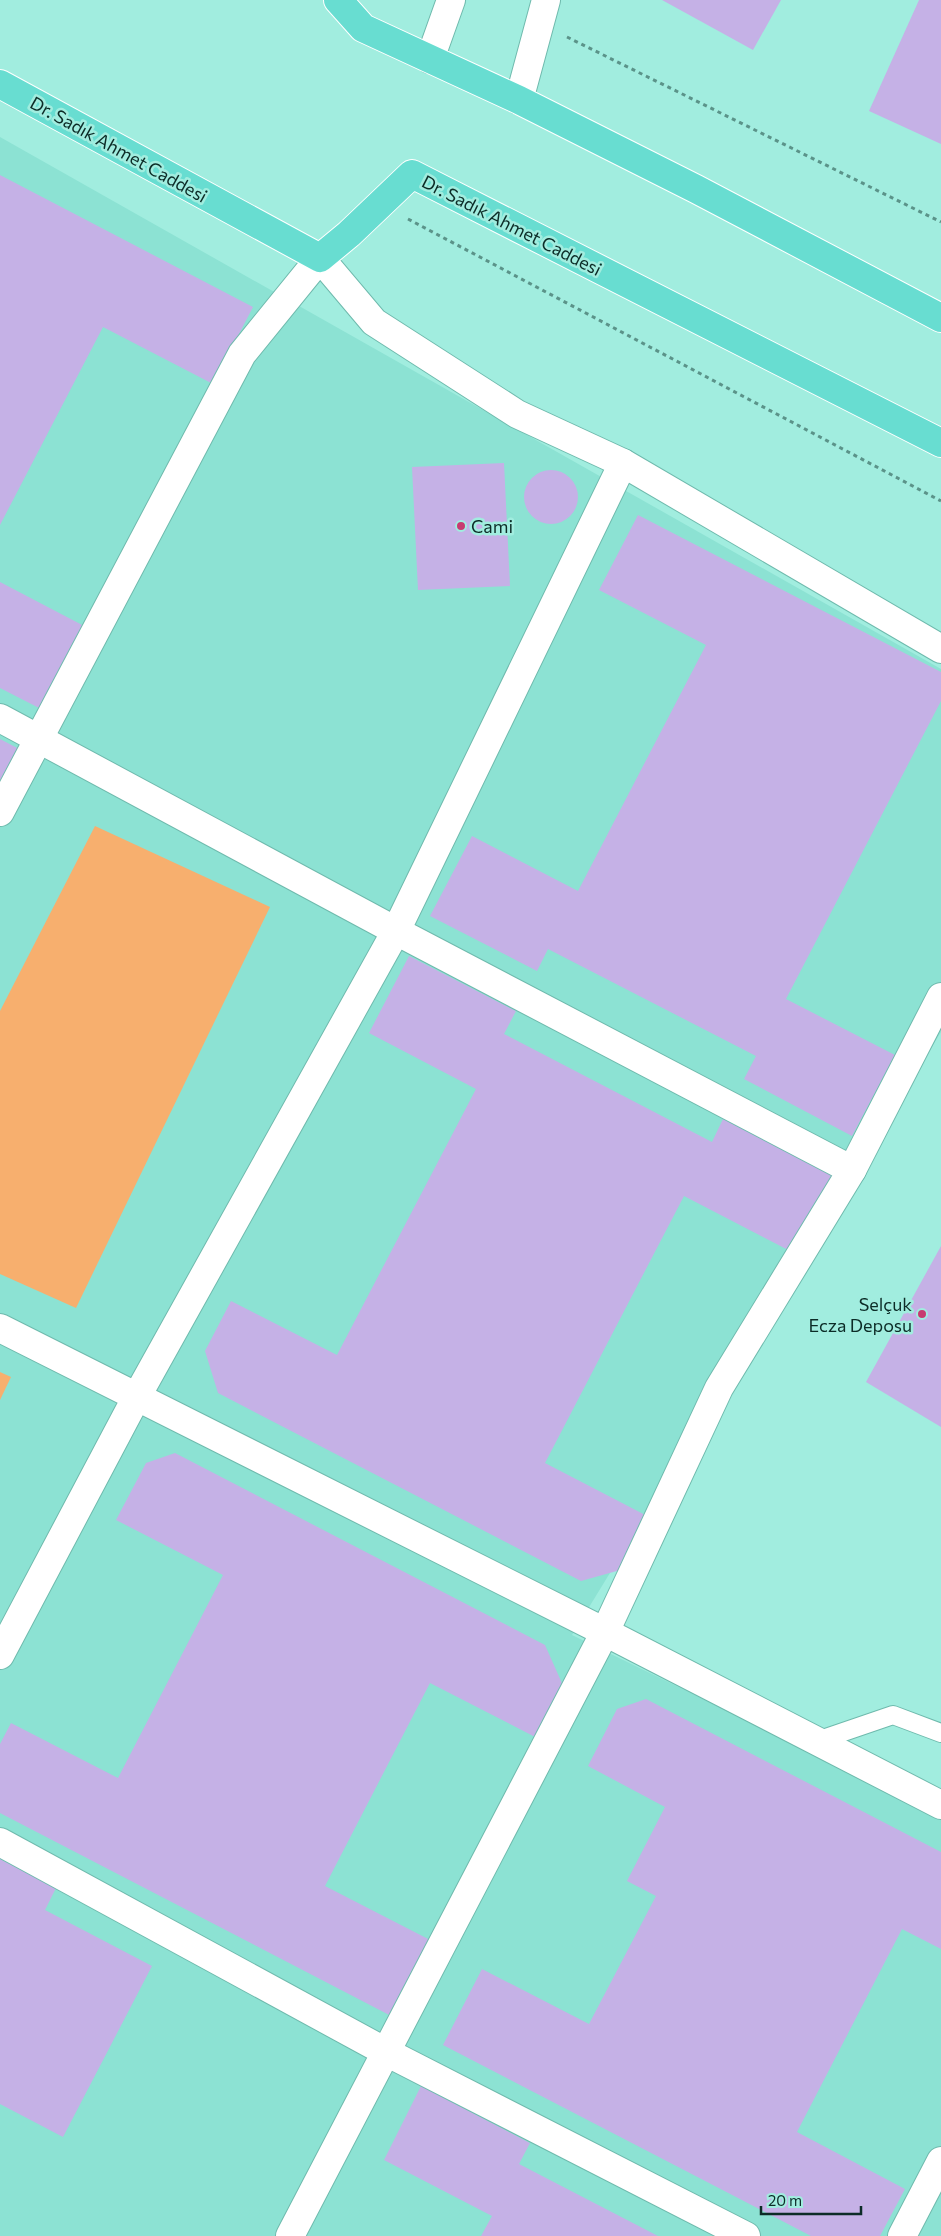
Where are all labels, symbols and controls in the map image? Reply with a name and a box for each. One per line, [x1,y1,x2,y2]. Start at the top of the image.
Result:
street label: Dr. Sadık Ahmet Caddesi [27,91,211,207]
street label: Dr. Sadık Ahmet Caddesi [418,170,606,280]
place label: Cami [471,515,513,537]
marker: Cami [455,520,467,532]
place label: Selçuk Ecza Deposu [808,1293,912,1336]
marker: Selçuk Ecza Deposu [916,1308,928,1320]
scale bar [761,2184,861,2216]
text: 20 m [768,2191,802,2209]

